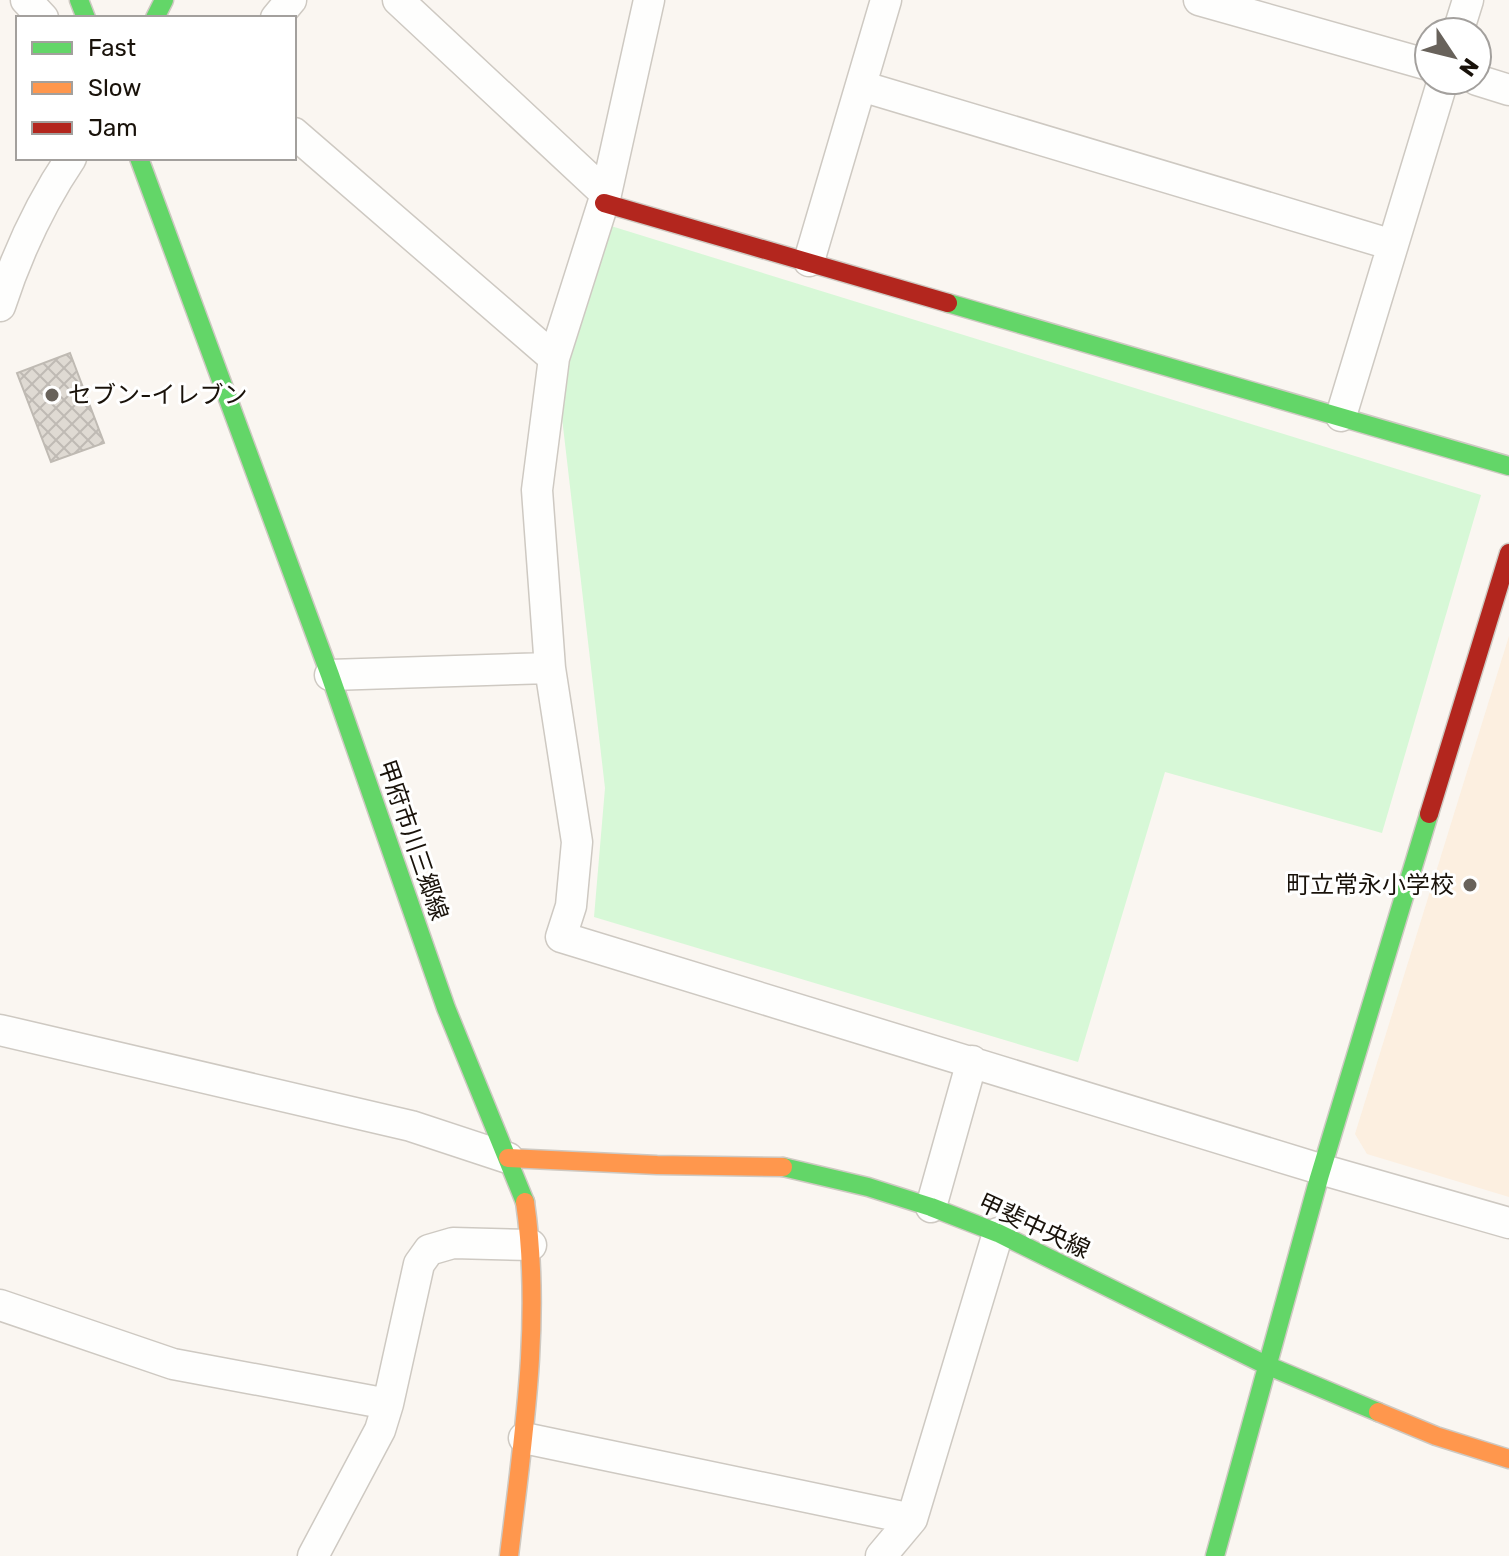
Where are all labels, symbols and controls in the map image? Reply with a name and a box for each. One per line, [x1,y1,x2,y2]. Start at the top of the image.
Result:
legend [16,16,296,160]
north arrow [1413,16,1493,96]
text: Fast [88,34,136,62]
text: N [1453,53,1485,81]
text: Slow [88,74,141,102]
text: Jam [88,114,138,142]
place label: セブン-イレブン [68,381,248,409]
marker: セブン-イレブン [43,386,61,404]
street label: 甲府市川三郷線 [372,756,454,924]
place label: 町立常永小学校 [1286,871,1454,899]
marker: 町立常永小学校 [1461,876,1479,894]
street label: 甲斐中央線 [974,1188,1094,1264]

